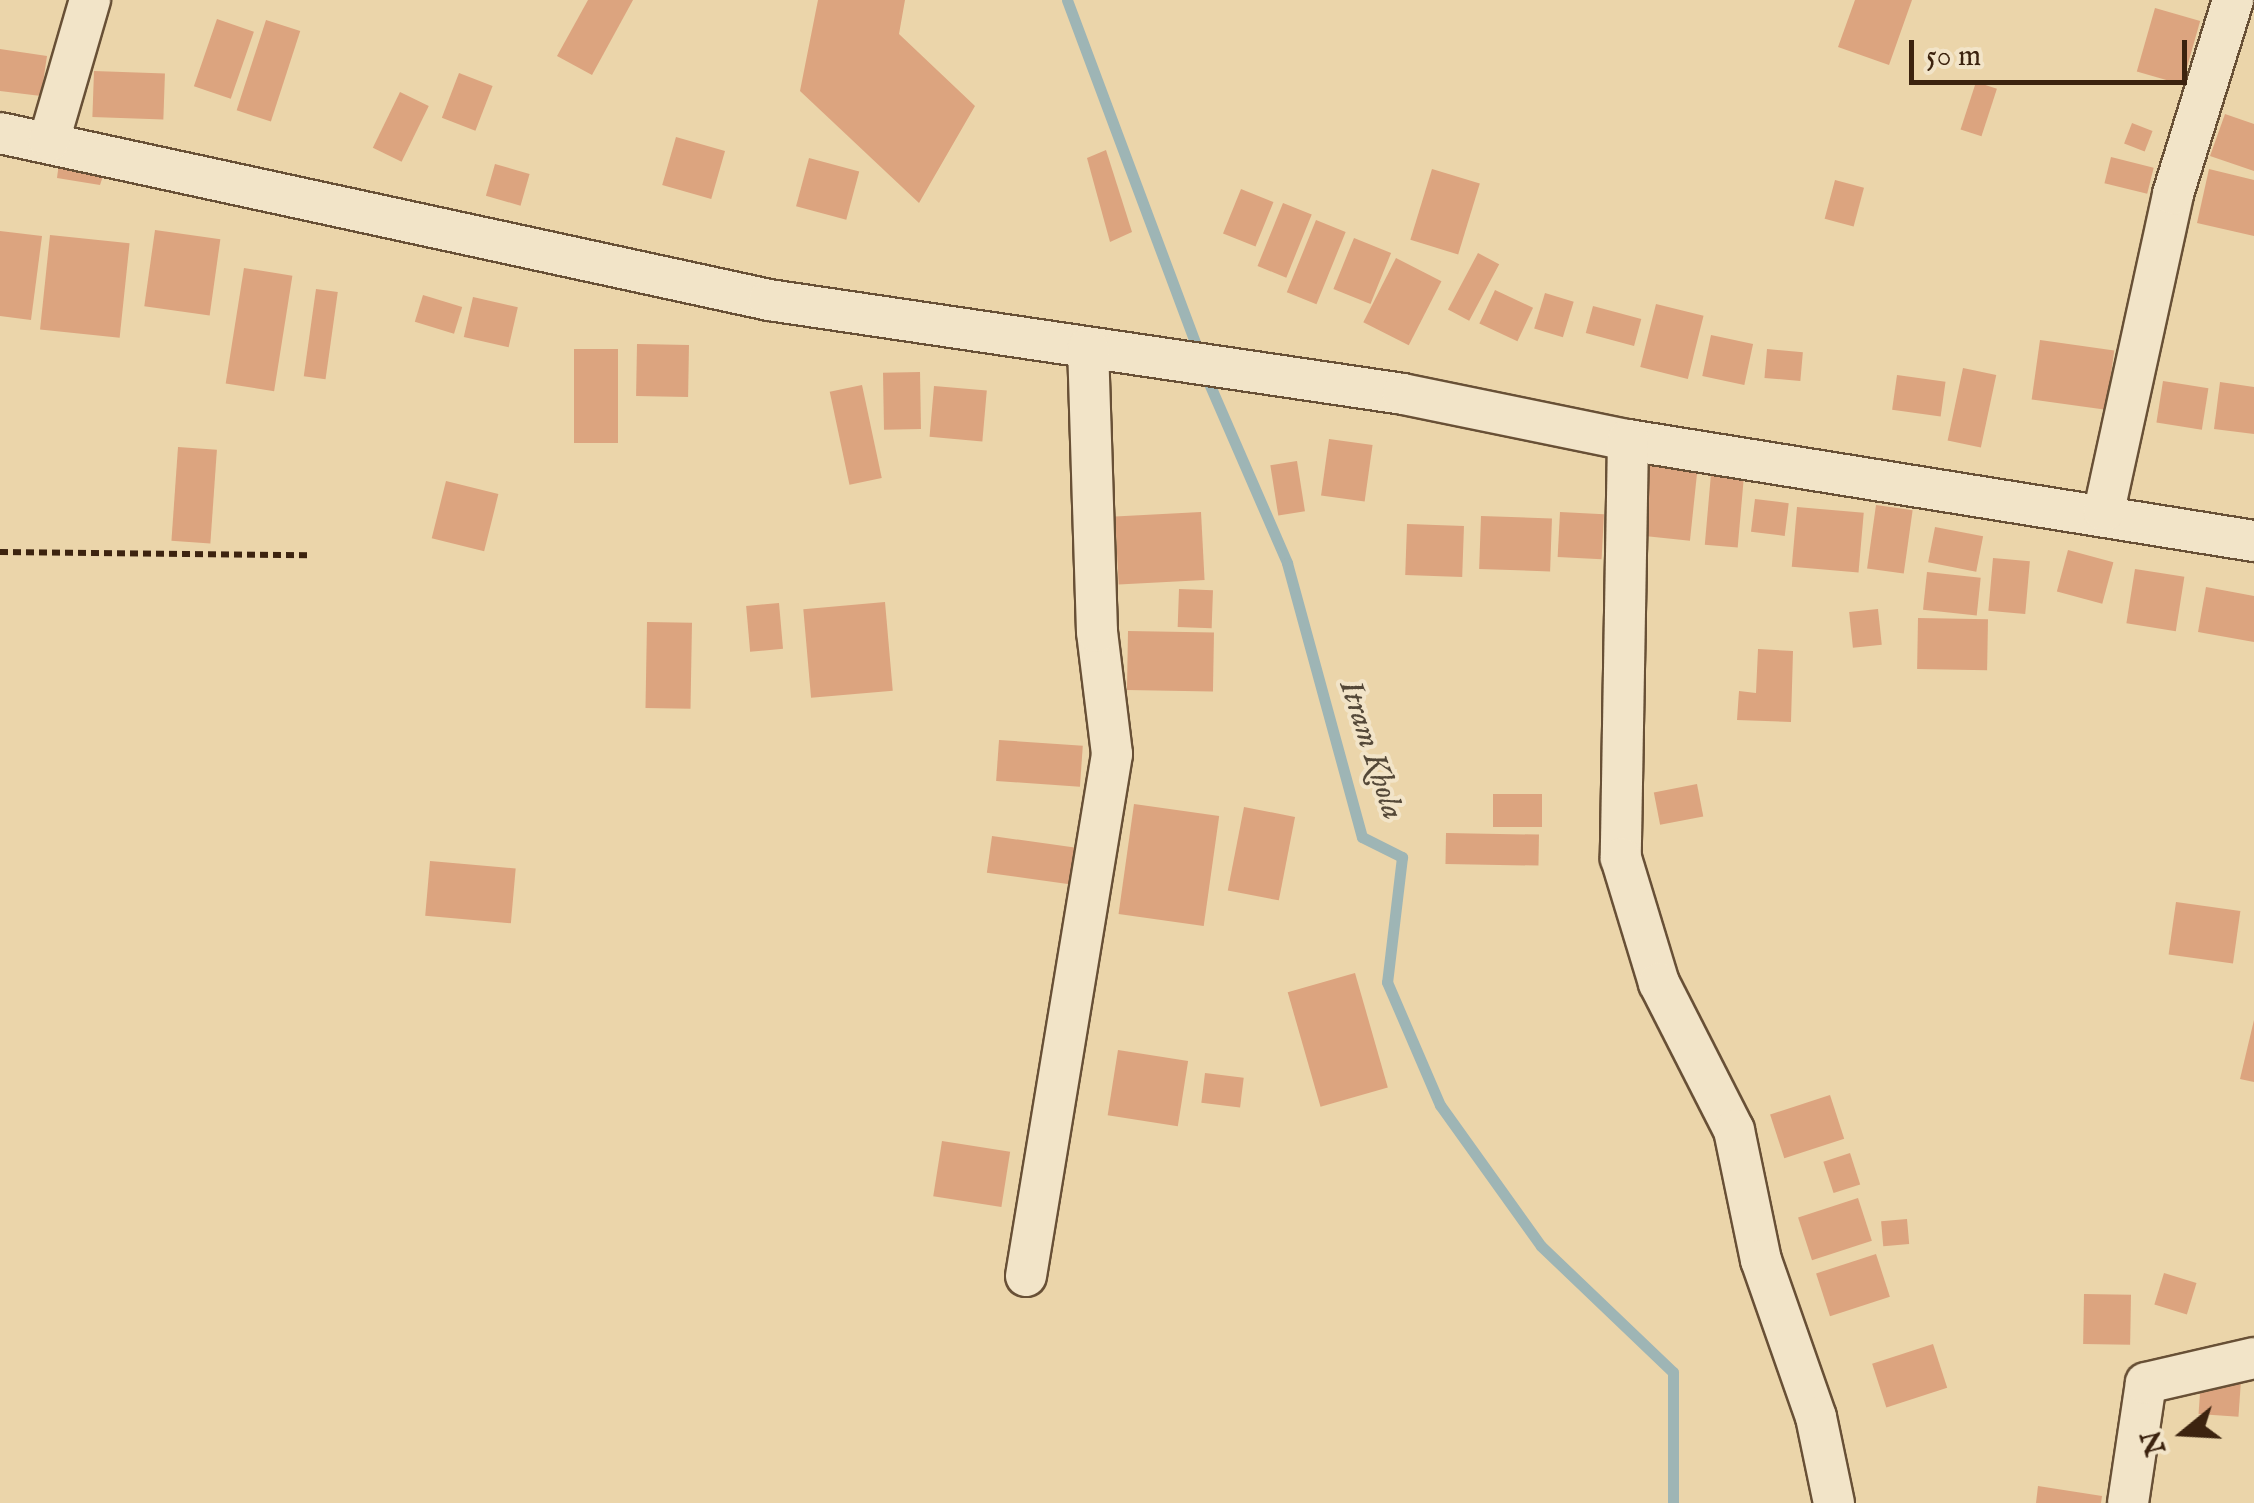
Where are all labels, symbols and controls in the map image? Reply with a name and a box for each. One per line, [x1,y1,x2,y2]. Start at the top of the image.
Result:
scale bar [1914,20,2192,82]
text: 50 m [1926,38,1981,76]
water label: Itram Khola [1329,675,1411,825]
north arrow [2134,1383,2234,1483]
text: N [2135,1426,2175,1459]

